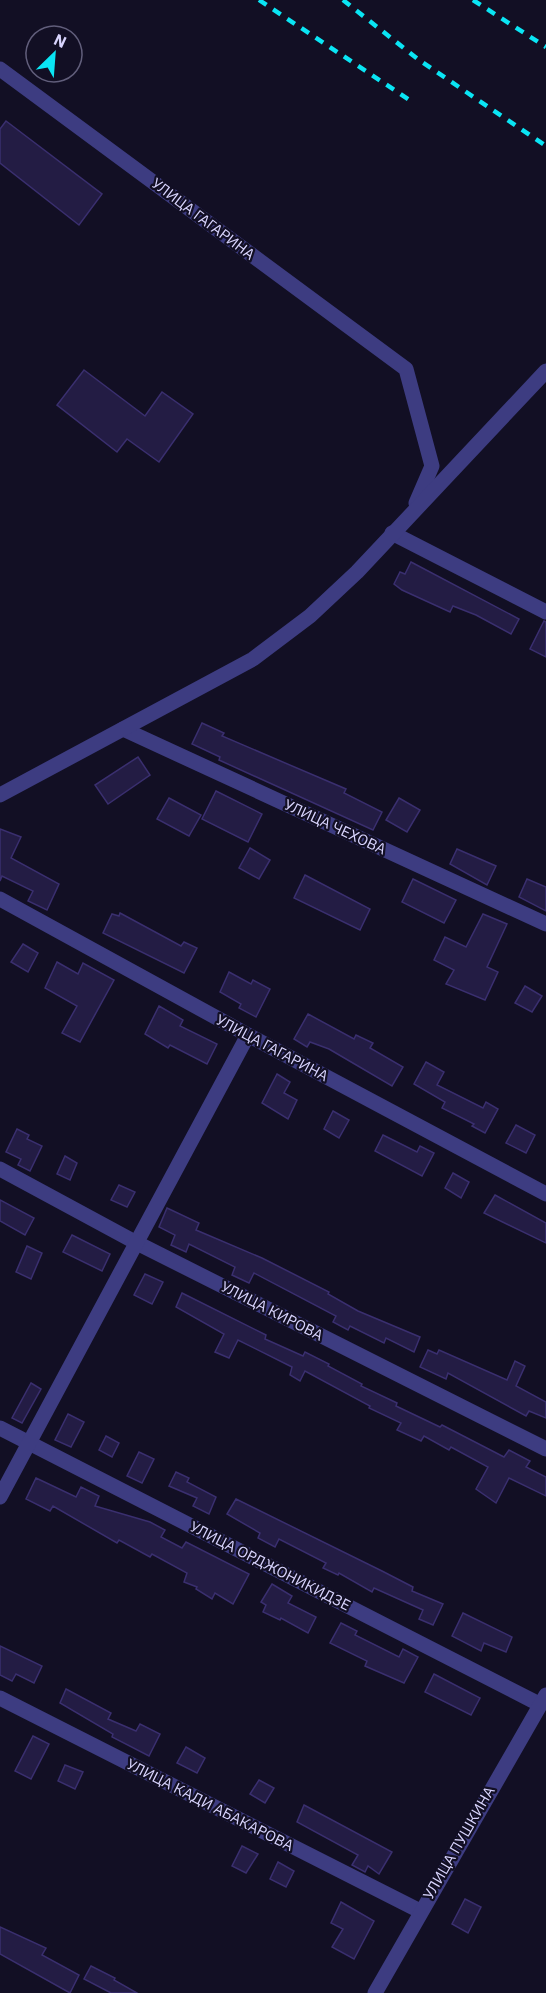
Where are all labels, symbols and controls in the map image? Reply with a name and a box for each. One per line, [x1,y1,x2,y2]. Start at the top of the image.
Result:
north arrow [24,24,84,84]
text: N [51,29,70,52]
street label: УЛИЦА ГАГАРИНА [148,173,259,264]
street label: УЛИЦА ЧЕХОВА [281,795,390,859]
street label: УЛИЦА ГАГАРИНА [213,1010,332,1085]
street label: УЛИЦА КИРОВА [218,1277,327,1345]
street label: УЛИЦА ОРДЖОНИКИДЗЕ [187,1517,354,1614]
street label: УЛИЦА КАДИ АБАКАРОВА [123,1754,297,1855]
street label: УЛИЦА ПУШКИНА [418,1782,499,1903]

